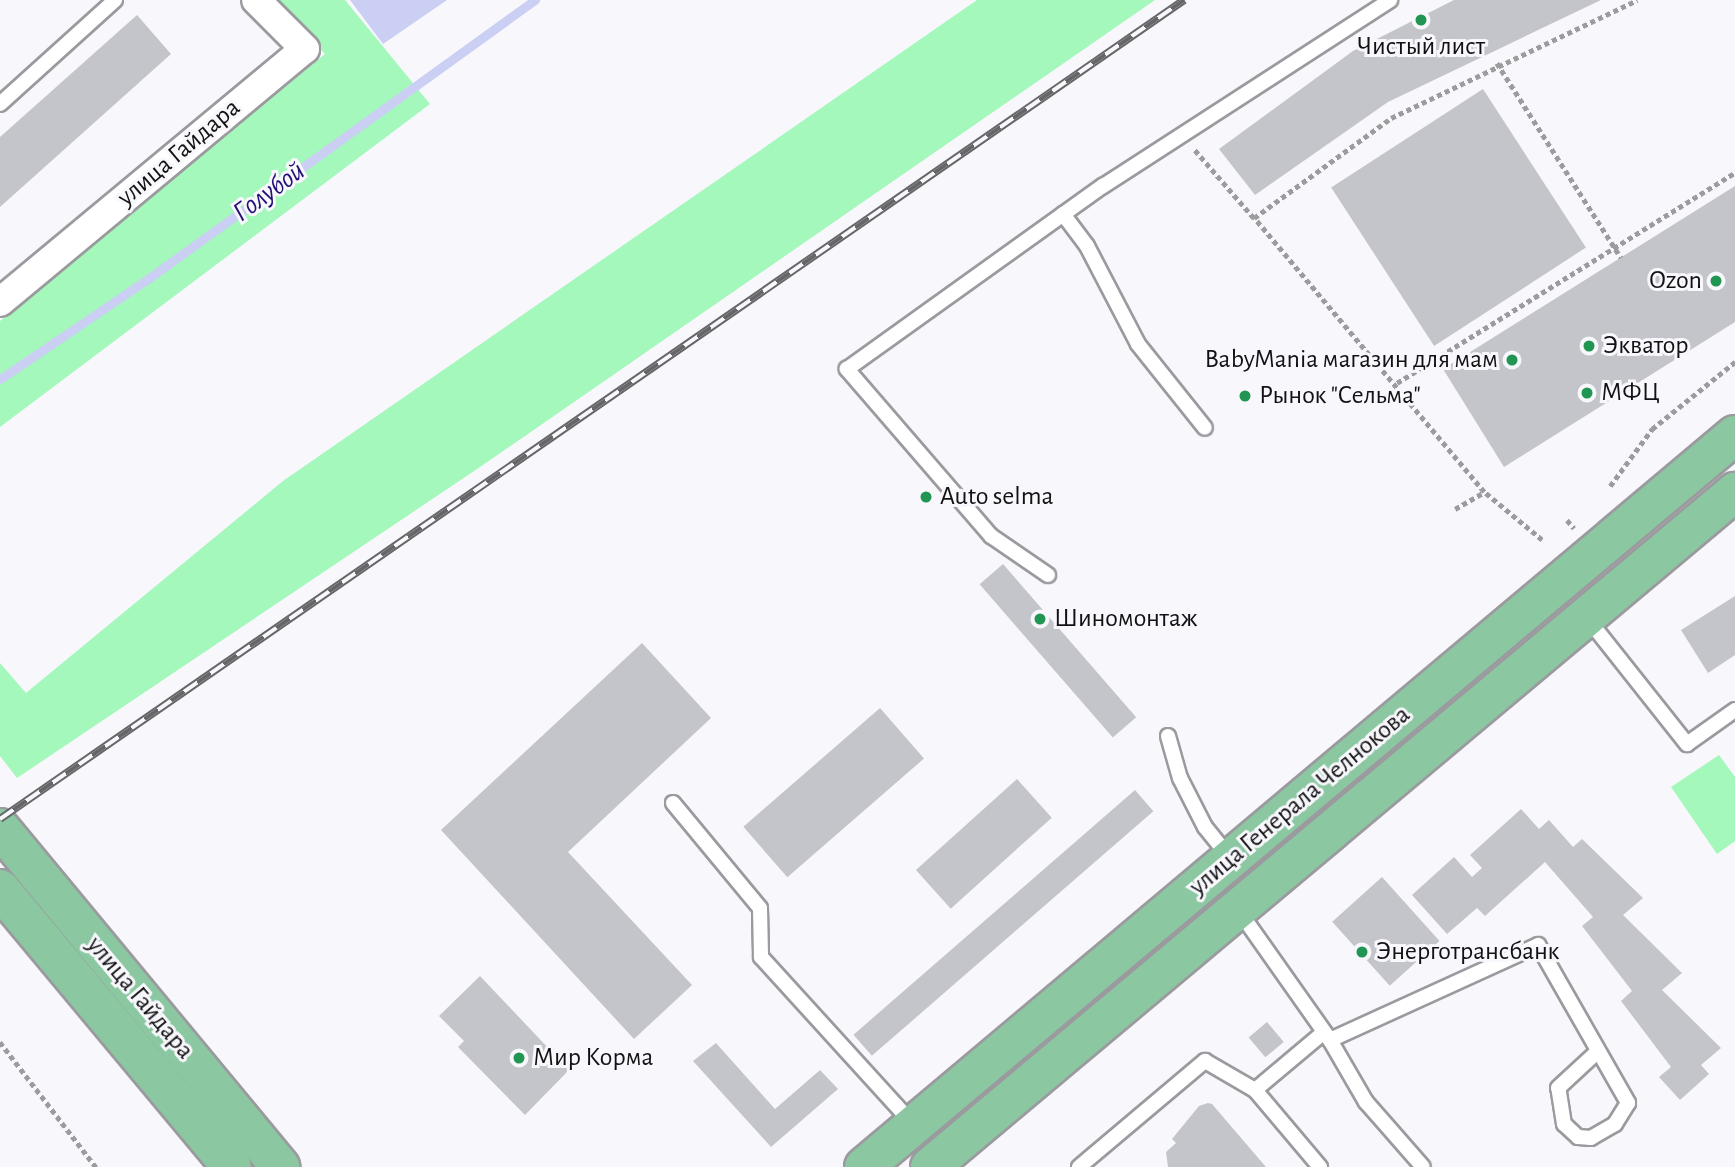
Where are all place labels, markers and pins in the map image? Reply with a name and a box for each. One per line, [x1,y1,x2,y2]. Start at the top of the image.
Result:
marker: Чистый лист [1413,12,1429,28]
place label: Чистый лист [1357,31,1485,63]
place label: Ozon [1649,265,1702,297]
marker: Ozon [1708,273,1724,289]
place label: Экватор [1603,330,1689,362]
marker: Экватор [1581,338,1597,354]
place label: BabyMаnia магазин для мам [1205,344,1498,376]
marker: BabyMаnia магазин для мам [1504,352,1520,368]
place label: МФЦ [1601,377,1660,409]
place label: Рынок "Сельма" [1259,380,1421,412]
marker: МФЦ [1579,385,1595,401]
marker: Рынок "Сельма" [1237,388,1253,404]
place label: Auto selma [940,481,1054,513]
marker: Auto selma [918,489,934,505]
place label: Шиномонтаж [1054,603,1198,635]
marker: Шиномонтаж [1032,611,1048,627]
place label: Энерготрансбанк [1376,936,1559,968]
marker: Энерготрансбанк [1354,944,1370,960]
place label: Мир Корма [533,1042,653,1074]
marker: Мир Корма [511,1050,527,1066]

